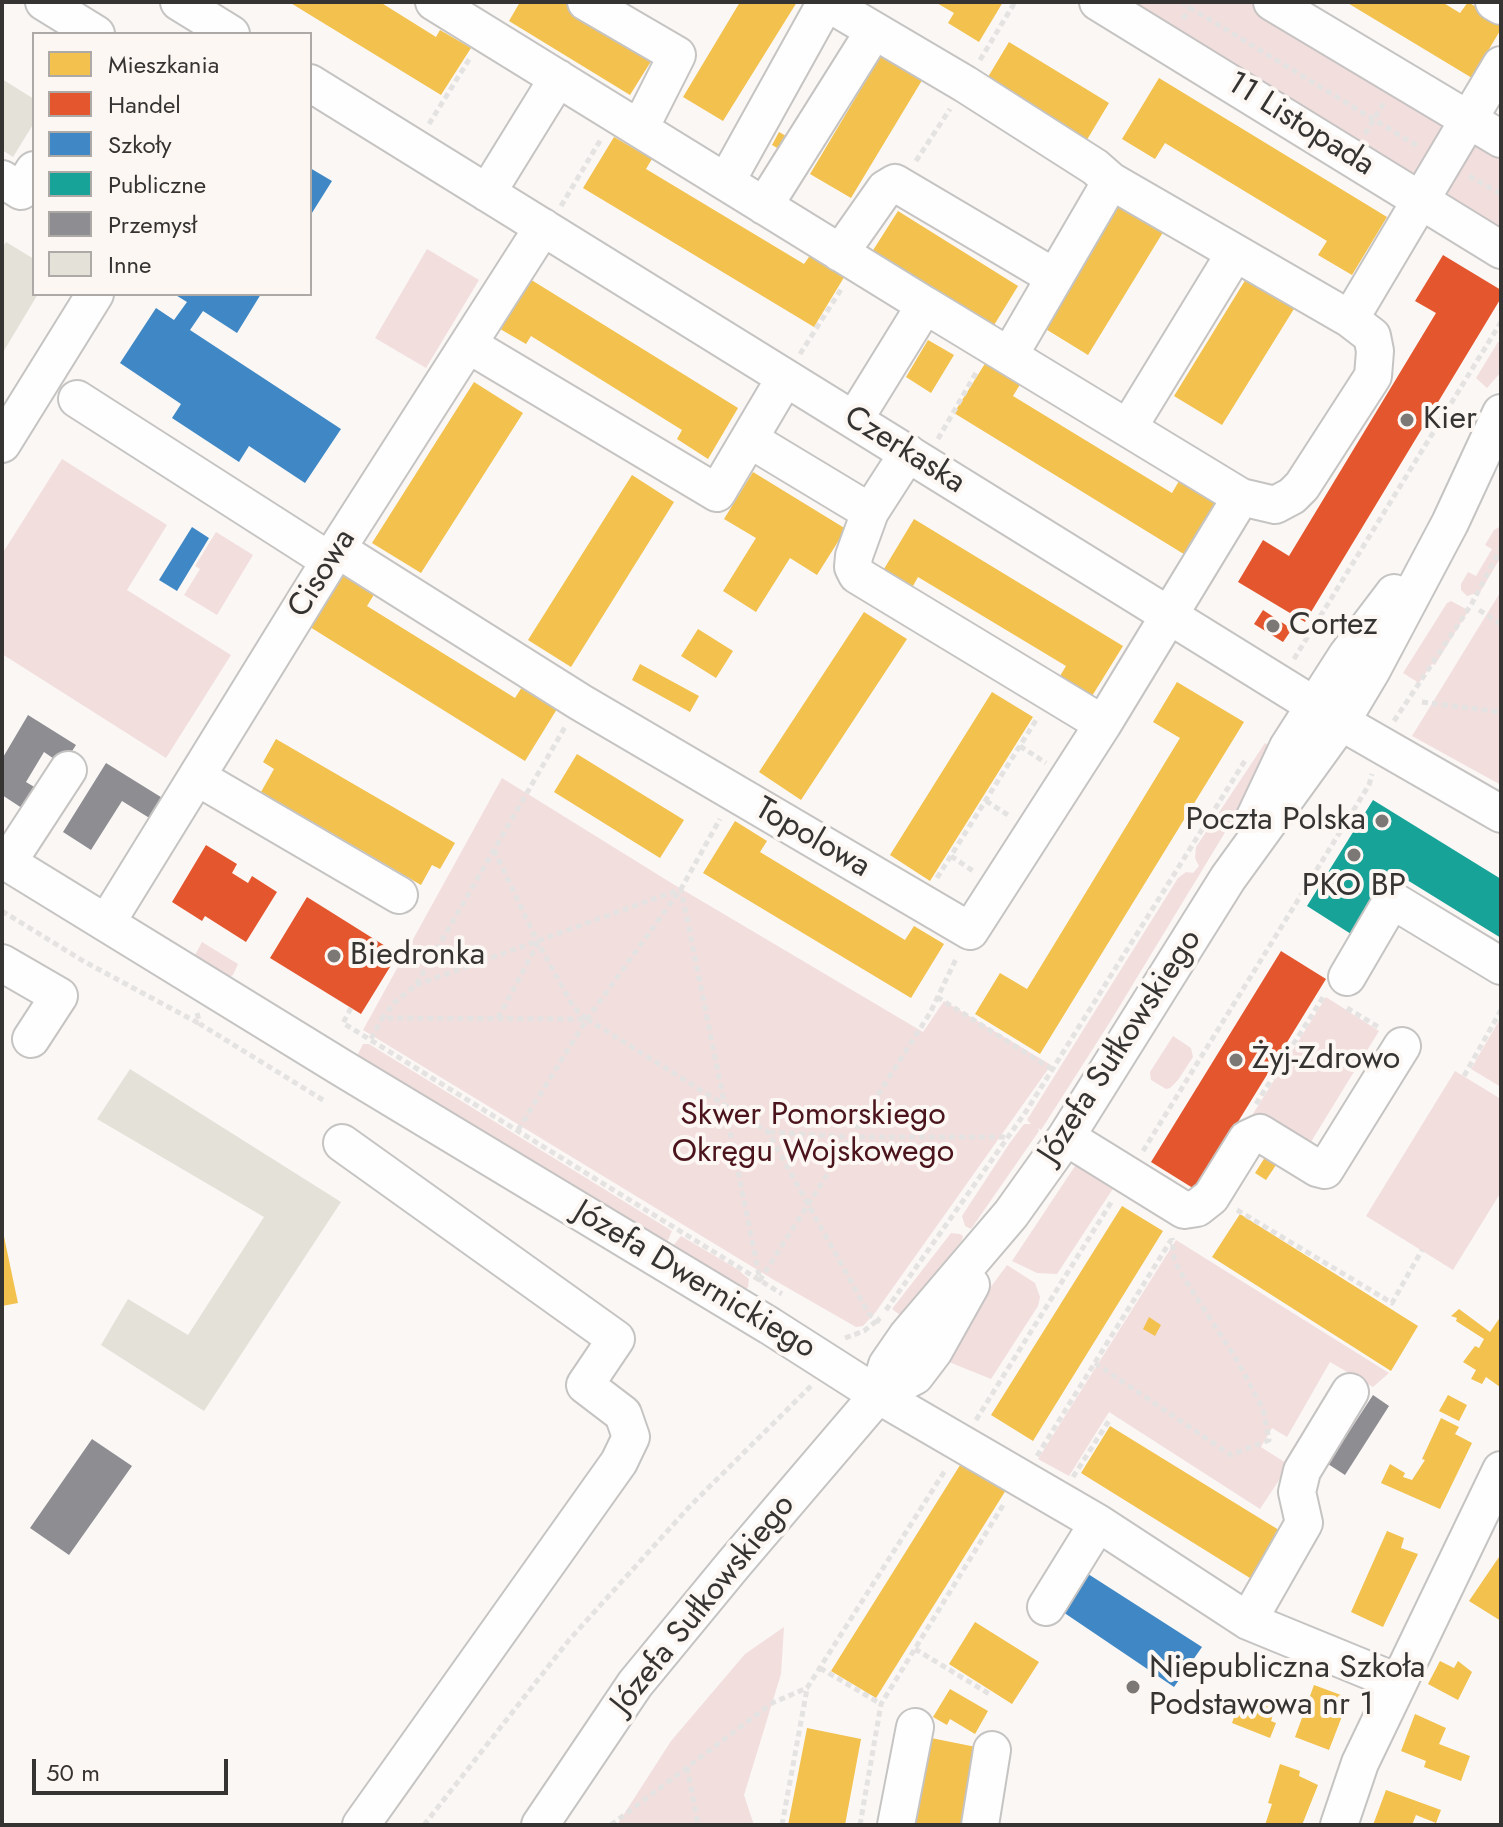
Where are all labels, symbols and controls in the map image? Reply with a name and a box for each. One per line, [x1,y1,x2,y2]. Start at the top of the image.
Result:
legend [32,32,312,296]
text: Mieszkania [108,47,219,82]
street label: 11 Listopada [1219,65,1381,185]
text: Handel [108,87,181,122]
text: Szkoły [108,127,172,162]
text: Publiczne [108,167,206,202]
text: Przemysł [108,207,197,242]
text: Inne [108,247,151,282]
street label: Czerkaska [836,399,972,503]
place label: Kier [1423,401,1477,439]
marker: Kier [1398,411,1416,429]
street label: Cisowa [281,523,365,625]
place label: Cortez [1289,607,1378,645]
marker: Cortez [1264,617,1282,635]
street label: Topolowa [748,791,876,887]
place label: Poczta Polska [1185,802,1366,840]
marker: Poczta Polska [1373,812,1391,830]
marker: PKO BP [1345,846,1363,864]
place label: PKO BP [1302,868,1406,906]
street label: Józefa Sułkowskiego [1031,923,1211,1171]
place label: Biedronka [350,937,485,975]
marker: Biedronka [325,947,343,965]
place label: Żyj-Zdrowo [1252,1041,1400,1079]
marker: Żyj-Zdrowo [1227,1051,1245,1069]
park label: Skwer Pomorskiego Okręgu Wojskowego [672,1097,954,1172]
street label: Józefa Dwernickiego [566,1194,822,1368]
street label: Józefa Sułkowskiego [604,1488,804,1722]
place label: Niepubliczna Szkoła Podstawowa nr 1 [1149,1650,1425,1725]
marker: Niepubliczna Szkoła Podstawowa nr 1 [1124,1678,1142,1696]
scale bar [36,1743,232,1793]
text: 50 m [46,1755,100,1790]

